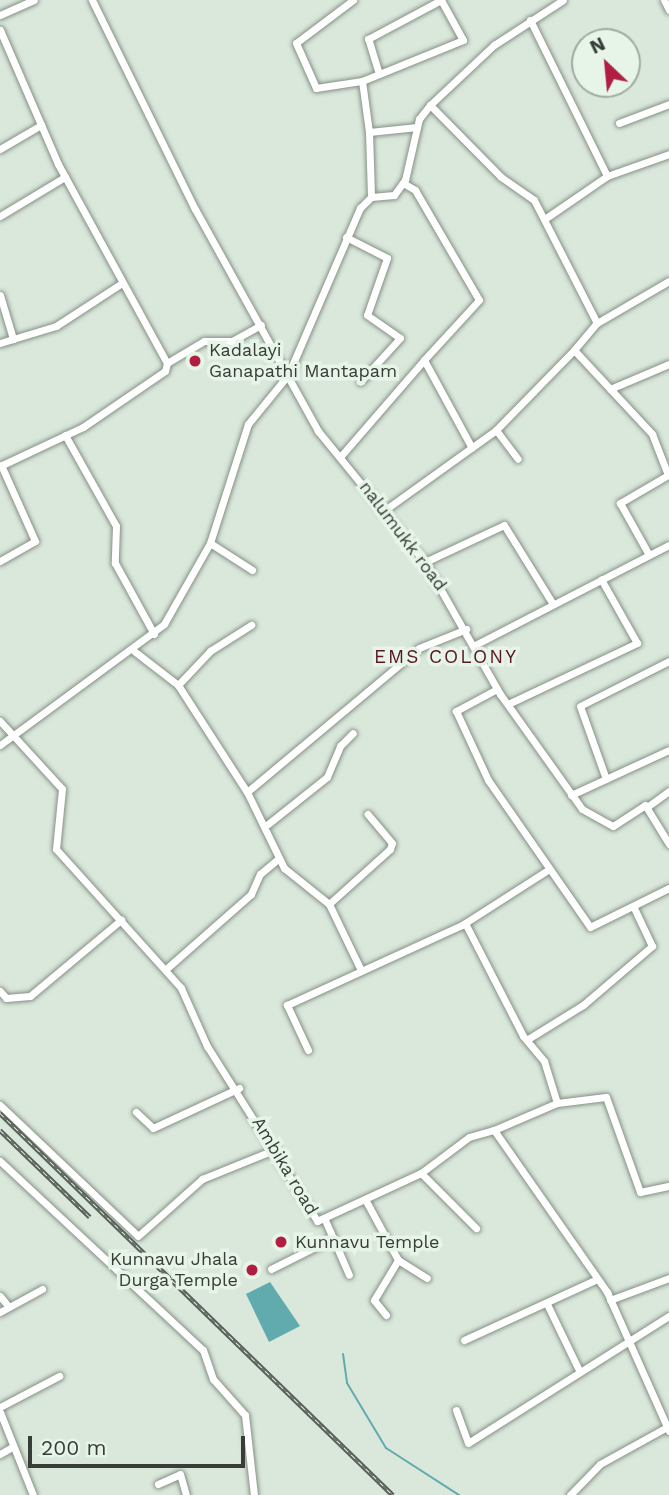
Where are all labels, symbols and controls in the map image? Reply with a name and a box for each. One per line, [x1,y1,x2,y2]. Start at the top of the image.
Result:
north arrow [571,28,641,98]
text: N [586,32,609,59]
place label: Kadalayi Ganapathi Mantapam [209,340,397,382]
marker: Kadalayi Ganapathi Mantapam [187,353,203,369]
street label: nalumukk road [355,477,451,595]
district label: EMS COLONY [375,646,517,668]
street label: Ambika road [247,1113,323,1219]
place label: Kunnavu Temple [295,1231,440,1253]
marker: Kunnavu Temple [273,1234,289,1250]
place label: Kunnavu Jhala Durga Temple [110,1249,238,1292]
marker: Kunnavu Jhala Durga Temple [244,1262,260,1278]
scale bar [32,1422,248,1466]
text: 200 m [41,1435,107,1460]

